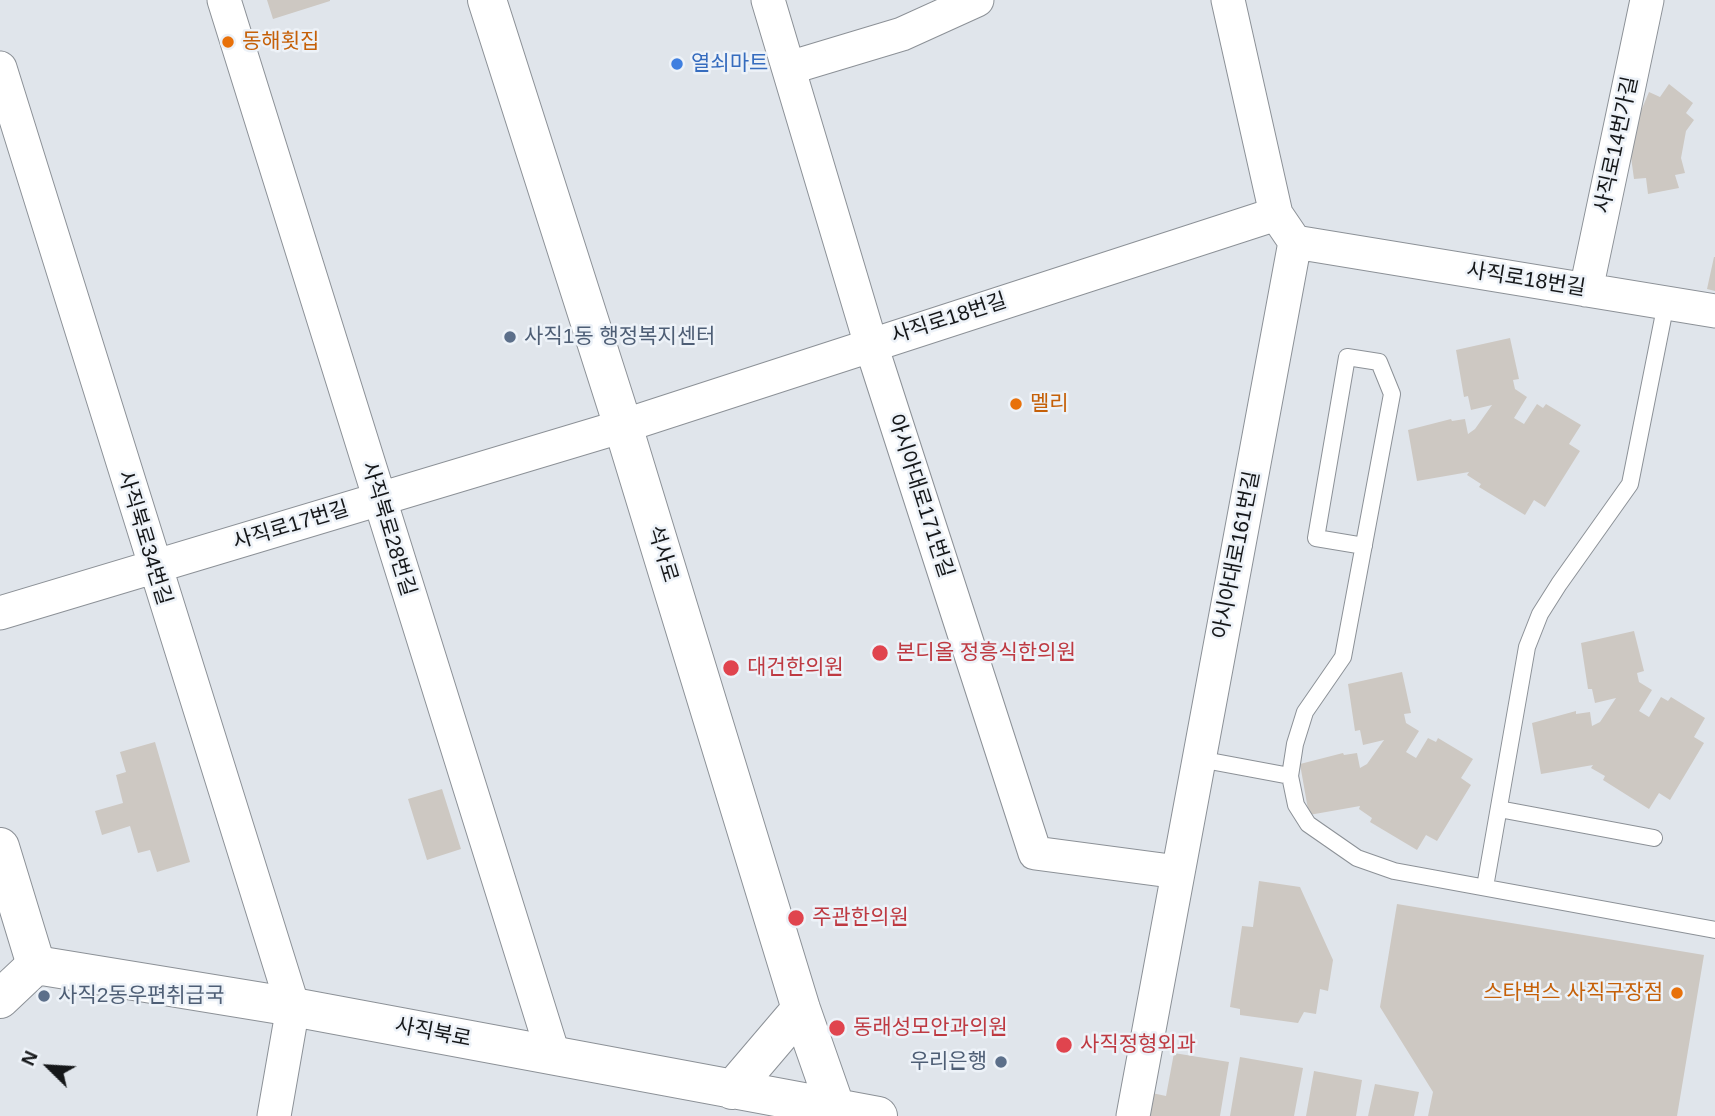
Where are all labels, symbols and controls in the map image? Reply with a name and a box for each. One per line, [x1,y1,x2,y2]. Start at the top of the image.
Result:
place label: 동해횟집 [242,29,319,55]
marker: 동해횟집 [220,34,236,50]
place label: 열쇠마트 [691,51,768,77]
marker: 열쇠마트 [669,56,685,72]
street label: 사직로14번가길 [1590,74,1644,216]
street label: 사직로18번길 [1465,258,1587,302]
street label: 사직로18번길 [888,288,1010,350]
place label: 사직1동 행정복지센터 [524,324,715,350]
marker: 사직1동 행정복지센터 [502,329,518,345]
place label: 멜리 [1030,391,1069,417]
marker: 멜리 [1008,396,1024,412]
street label: 아시아대로171번길 [882,411,958,581]
street label: 사직북로28번길 [356,459,420,599]
street label: 사직북로34번길 [112,468,176,608]
street label: 아시아대로161번길 [1208,469,1266,641]
street label: 사직로17번길 [230,496,352,556]
street label: 석사로 [641,523,683,585]
place label: 본디올 정흥식한의원 [896,640,1076,666]
marker: 본디올 정흥식한의원 [870,643,890,663]
place label: 대건한의원 [747,655,844,681]
marker: 대건한의원 [721,658,741,678]
place label: 주관한의원 [812,905,909,931]
marker: 주관한의원 [786,908,806,928]
place label: 스타벅스 사직구장점 [1483,980,1663,1006]
place label: 사직2동우편취급국 [58,983,224,1009]
marker: 스타벅스 사직구장점 [1669,985,1685,1001]
marker: 사직2동우편취급국 [36,988,52,1004]
street label: 사직북로 [393,1013,473,1053]
place label: 동래성모안과의원 [853,1015,1008,1041]
marker: 동래성모안과의원 [827,1018,847,1038]
north arrow [14,1032,84,1102]
place label: 사직정형외과 [1080,1032,1196,1058]
marker: 사직정형외과 [1054,1035,1074,1055]
text: N [17,1048,42,1069]
place label: 우리은행 [910,1049,987,1075]
marker: 우리은행 [993,1054,1009,1070]

